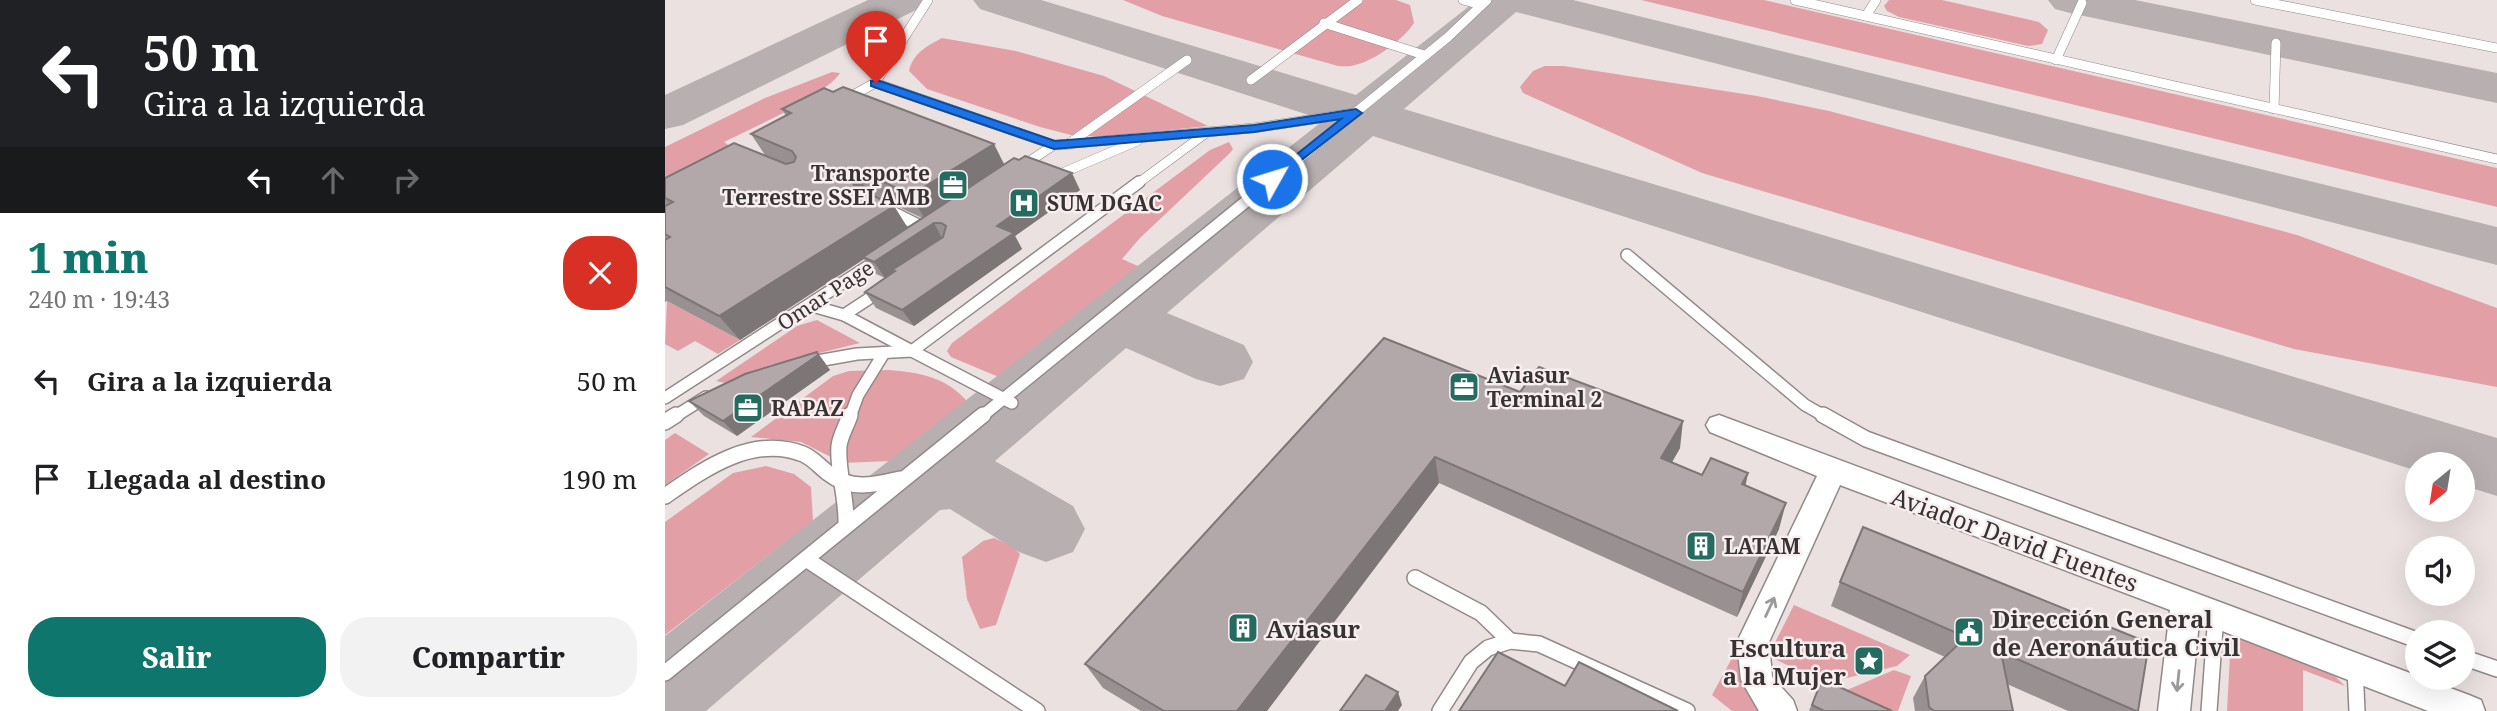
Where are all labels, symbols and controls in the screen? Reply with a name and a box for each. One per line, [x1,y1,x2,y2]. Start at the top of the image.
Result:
pin [846,11,906,83]
text: 50 m [143,19,259,85]
icon: arrive [857,22,895,60]
icon: left [28,28,119,119]
text: Gira a la izquierda [143,82,426,125]
position arrow [1235,142,1309,216]
place label: Transporte Terrestre SSEI AMB [722,159,930,211]
icon: left [241,161,279,199]
icon: ahead [314,161,352,199]
icon: right [387,161,425,199]
office icon: Transporte Terrestre SSEI AMB [936,168,970,202]
hospital icon: SUM DGAC [1007,186,1041,220]
place label: SUM DGAC [1047,189,1162,217]
text: 1 min [28,228,149,285]
button: close [563,236,637,310]
street label: Omar Page [771,253,879,337]
text: 240 m · 19:43 [28,283,170,315]
place label: Aviasur Terminal 2 [1487,361,1602,413]
icon: left [28,362,66,400]
text: Gira a la izquierda [87,363,333,399]
text: 50 m [577,363,637,399]
office icon: Aviasur Terminal 2 [1447,370,1481,404]
office icon: RAPAZ [731,391,765,425]
place label: RAPAZ [771,394,844,422]
north arrow [2405,452,2475,522]
map controls [2405,452,2475,690]
icon: arrive [28,460,66,498]
text: Llegada al destino [87,461,326,497]
text: 190 m [562,461,637,497]
street label: Aviador David Fuentes [1887,479,2143,599]
building icon: LATAM [1684,529,1718,563]
place label: LATAM [1724,532,1801,560]
button: sound [2405,536,2475,606]
one-way arrow [1763,597,1777,618]
place label: Dirección General de Aeronáutica Civil [1992,602,2241,663]
building icon: Aviasur [1226,611,1260,645]
place label: Aviasur [1266,612,1361,645]
public building icon: Dirección General de Aeronáutica Civil [1952,615,1986,649]
button: Salir [28,617,326,697]
button: Compartir [340,617,637,697]
button: layers [2405,620,2475,690]
place label: Escultura a la Mujer [1723,631,1846,692]
place icon: Escultura a la Mujer [1852,644,1886,678]
one-way arrow [2171,669,2184,692]

